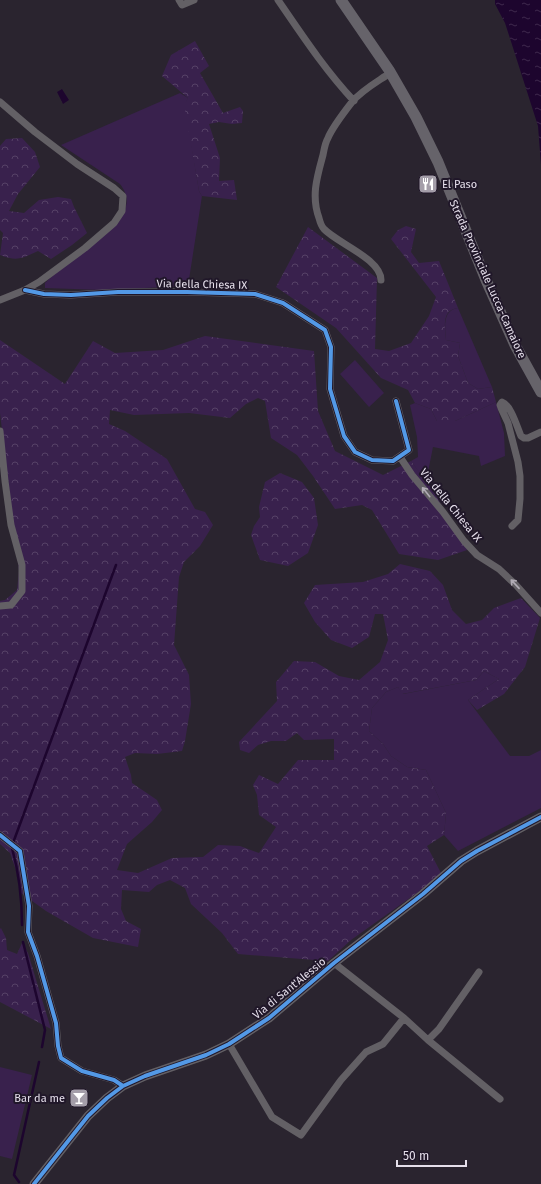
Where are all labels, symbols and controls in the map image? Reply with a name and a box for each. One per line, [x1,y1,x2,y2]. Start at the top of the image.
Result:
restaurant icon: El Paso [417,173,439,195]
place label: El Paso [442,178,477,191]
street label: Strada Provinciale Lucca-Camaiore [447,198,528,360]
street label: Via della Chiesa IX [157,277,247,292]
street label: Via della Chiesa IX [417,466,484,545]
one-way arrow [421,486,430,497]
one-way arrow [510,579,520,589]
street label: Via di Sant'Alessio [250,955,328,1022]
bar icon: Bar da me [68,1087,90,1109]
place label: Bar da me [14,1092,65,1105]
scale bar [397,1142,466,1168]
text: 50 m [403,1149,429,1163]

